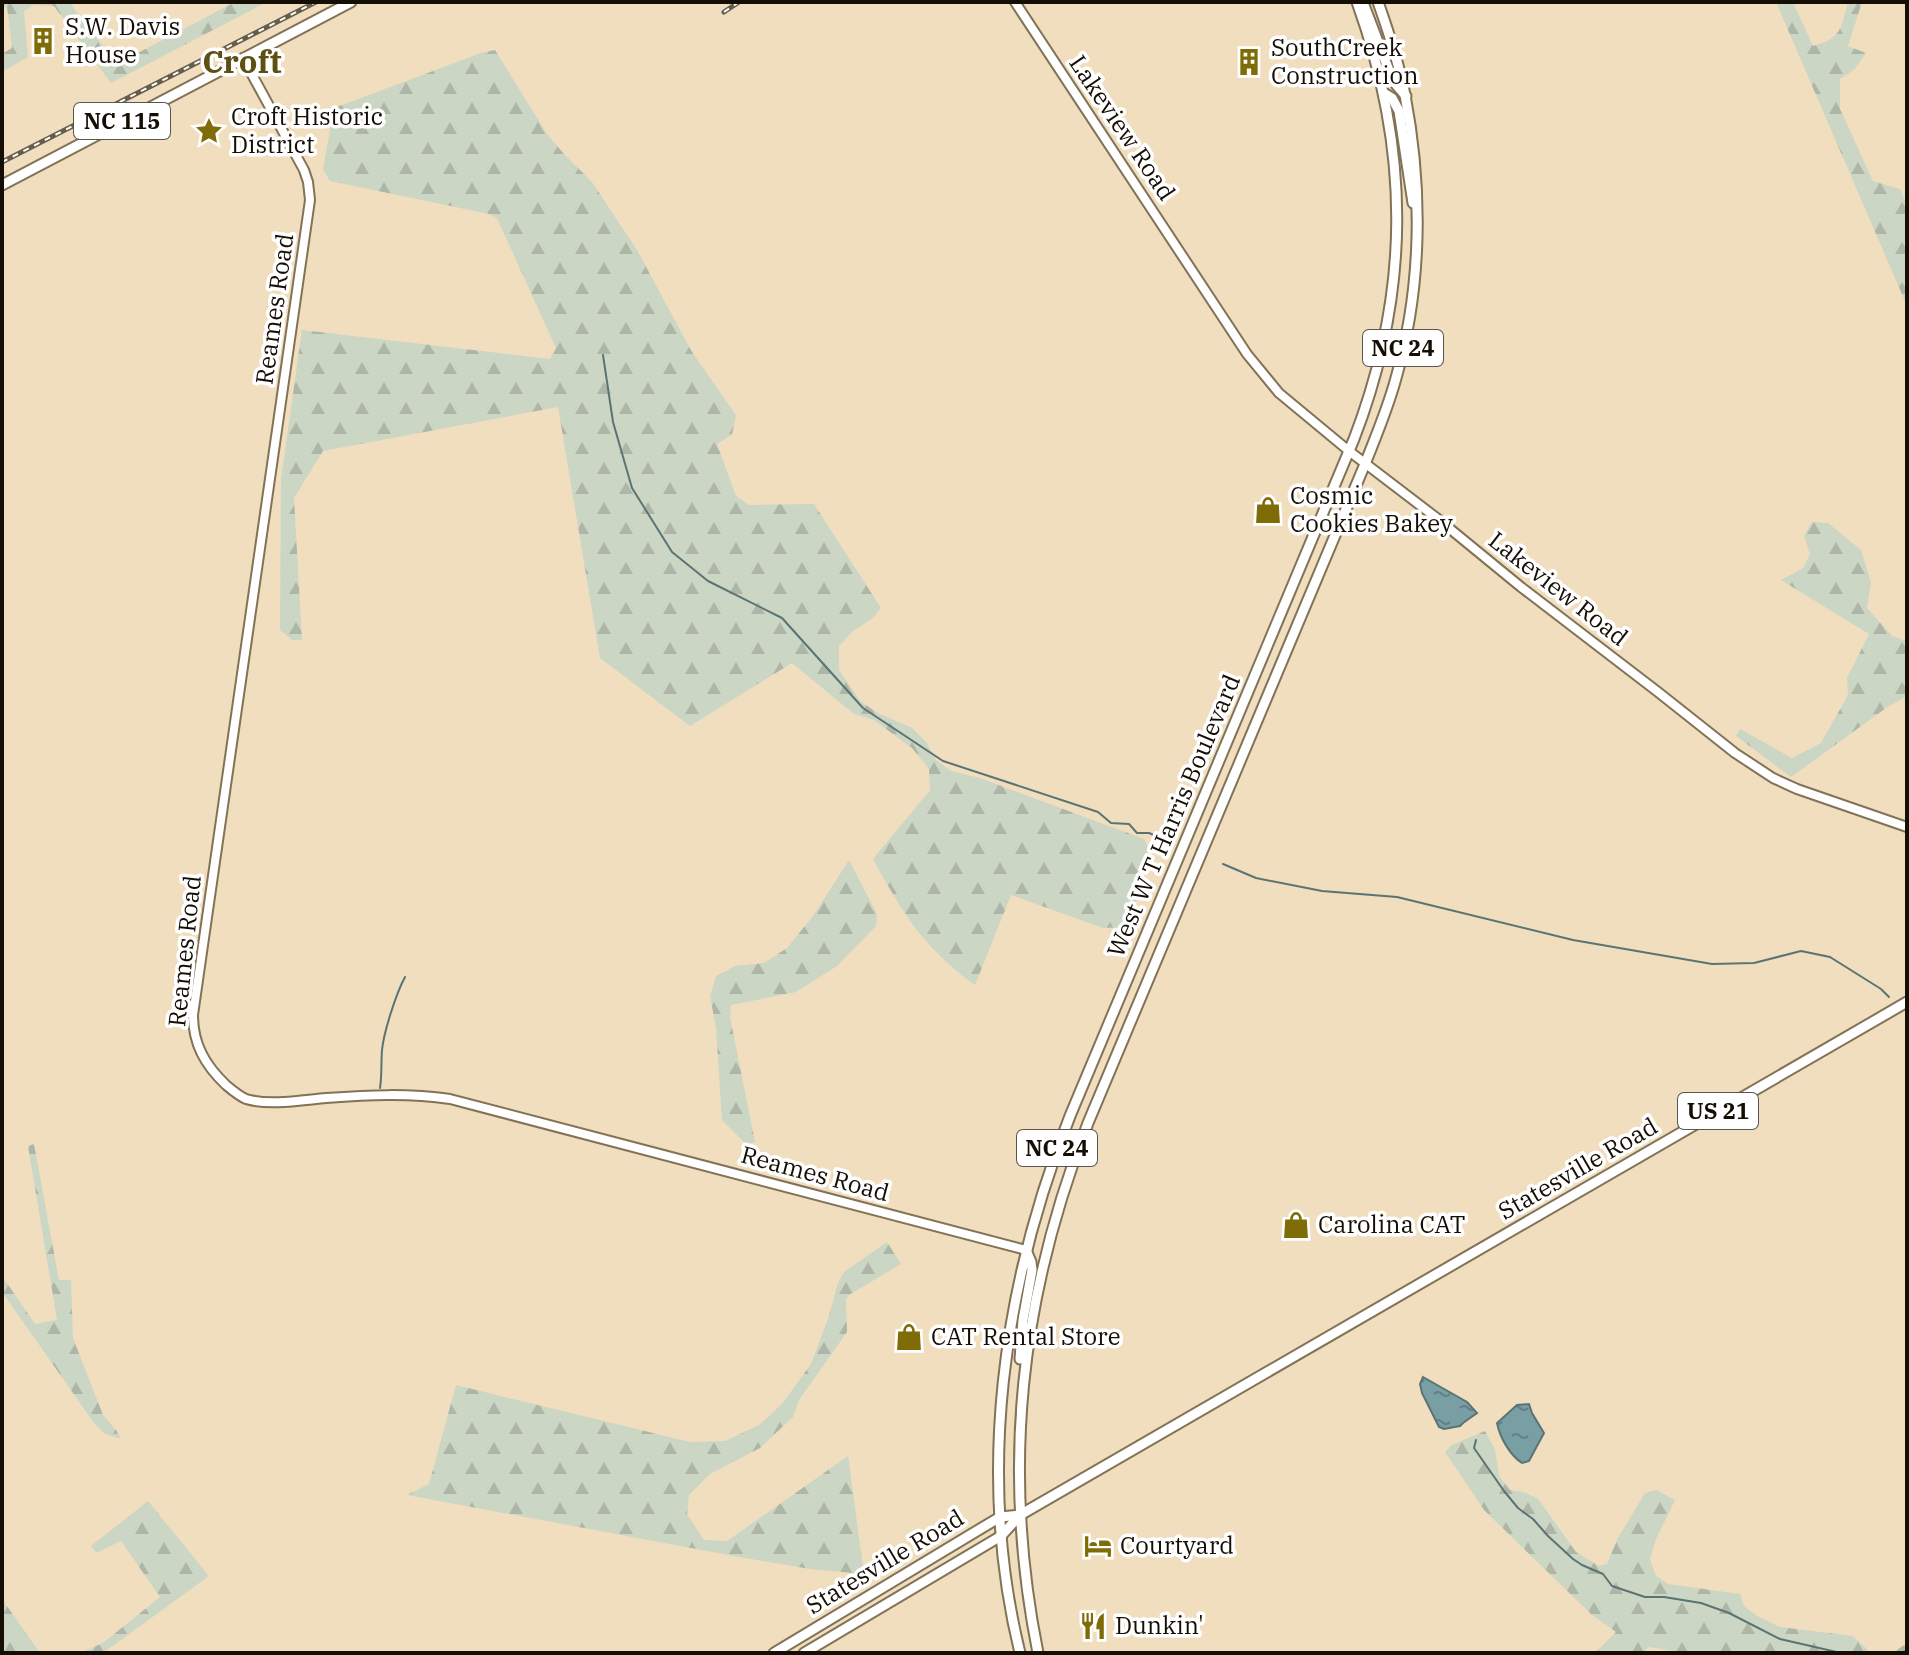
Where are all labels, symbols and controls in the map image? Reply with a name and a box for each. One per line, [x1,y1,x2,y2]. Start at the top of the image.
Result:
place label: S.W. Davis House [65,10,180,70]
building icon: S.W. Davis House [28,26,58,56]
place label: SouthCreek Construction [1271,31,1418,91]
district label: Croft [202,40,282,82]
building icon: SouthCreek Construction [1234,47,1264,77]
street label: Lakeview Road [1062,49,1183,206]
place label: Croft Historic District [231,100,383,160]
road number: NC 115 [74,103,170,139]
place icon: Croft Historic District [194,116,224,146]
street label: Reames Road [248,231,300,386]
road number: NC 24 [1363,330,1443,366]
place label: Cosmic Cookies Bakey [1290,479,1453,539]
shop icon: Cosmic Cookies Bakey [1253,495,1283,525]
street label: Lakeview Road [1482,524,1635,653]
street label: West W T Harris Boulevard [1099,669,1247,962]
street label: Reames Road [160,874,208,1028]
road number: US 21 [1678,1093,1758,1129]
street label: Statesville Road [1492,1110,1663,1227]
road number: NC 24 [1017,1130,1097,1166]
street label: Reames Road [738,1138,893,1208]
place label: Carolina CAT [1318,1208,1465,1240]
shop icon: Carolina CAT [1281,1210,1311,1240]
place label: CAT Rental Store [931,1320,1121,1352]
shop icon: CAT Rental Store [894,1322,924,1352]
street label: Statesville Road [800,1501,969,1621]
place label: Courtyard [1120,1529,1234,1561]
hotel icon: Courtyard [1083,1531,1113,1561]
place label: Dunkin' [1115,1609,1204,1641]
restaurant icon: Dunkin' [1078,1611,1108,1641]

